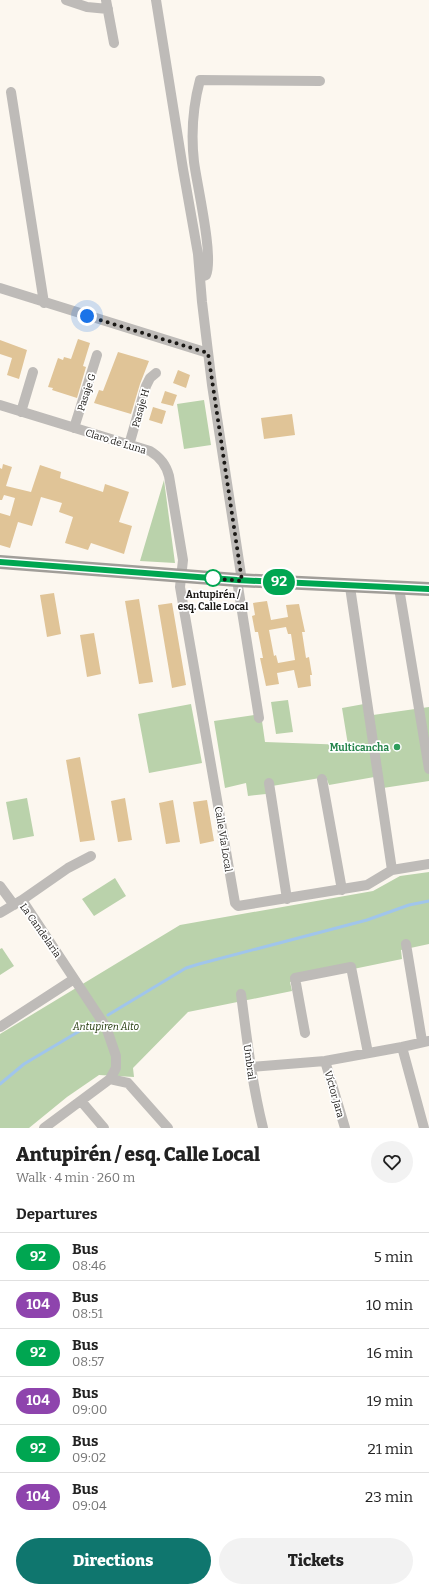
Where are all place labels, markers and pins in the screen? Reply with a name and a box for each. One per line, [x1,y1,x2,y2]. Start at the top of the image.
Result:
marker: Antupirén / esq. Calle Local [204,569,222,587]
place label: Antupirén / esq. Calle Local [178,588,248,613]
place label: Multicancha [330,742,389,754]
marker: Multicancha [392,742,402,752]

